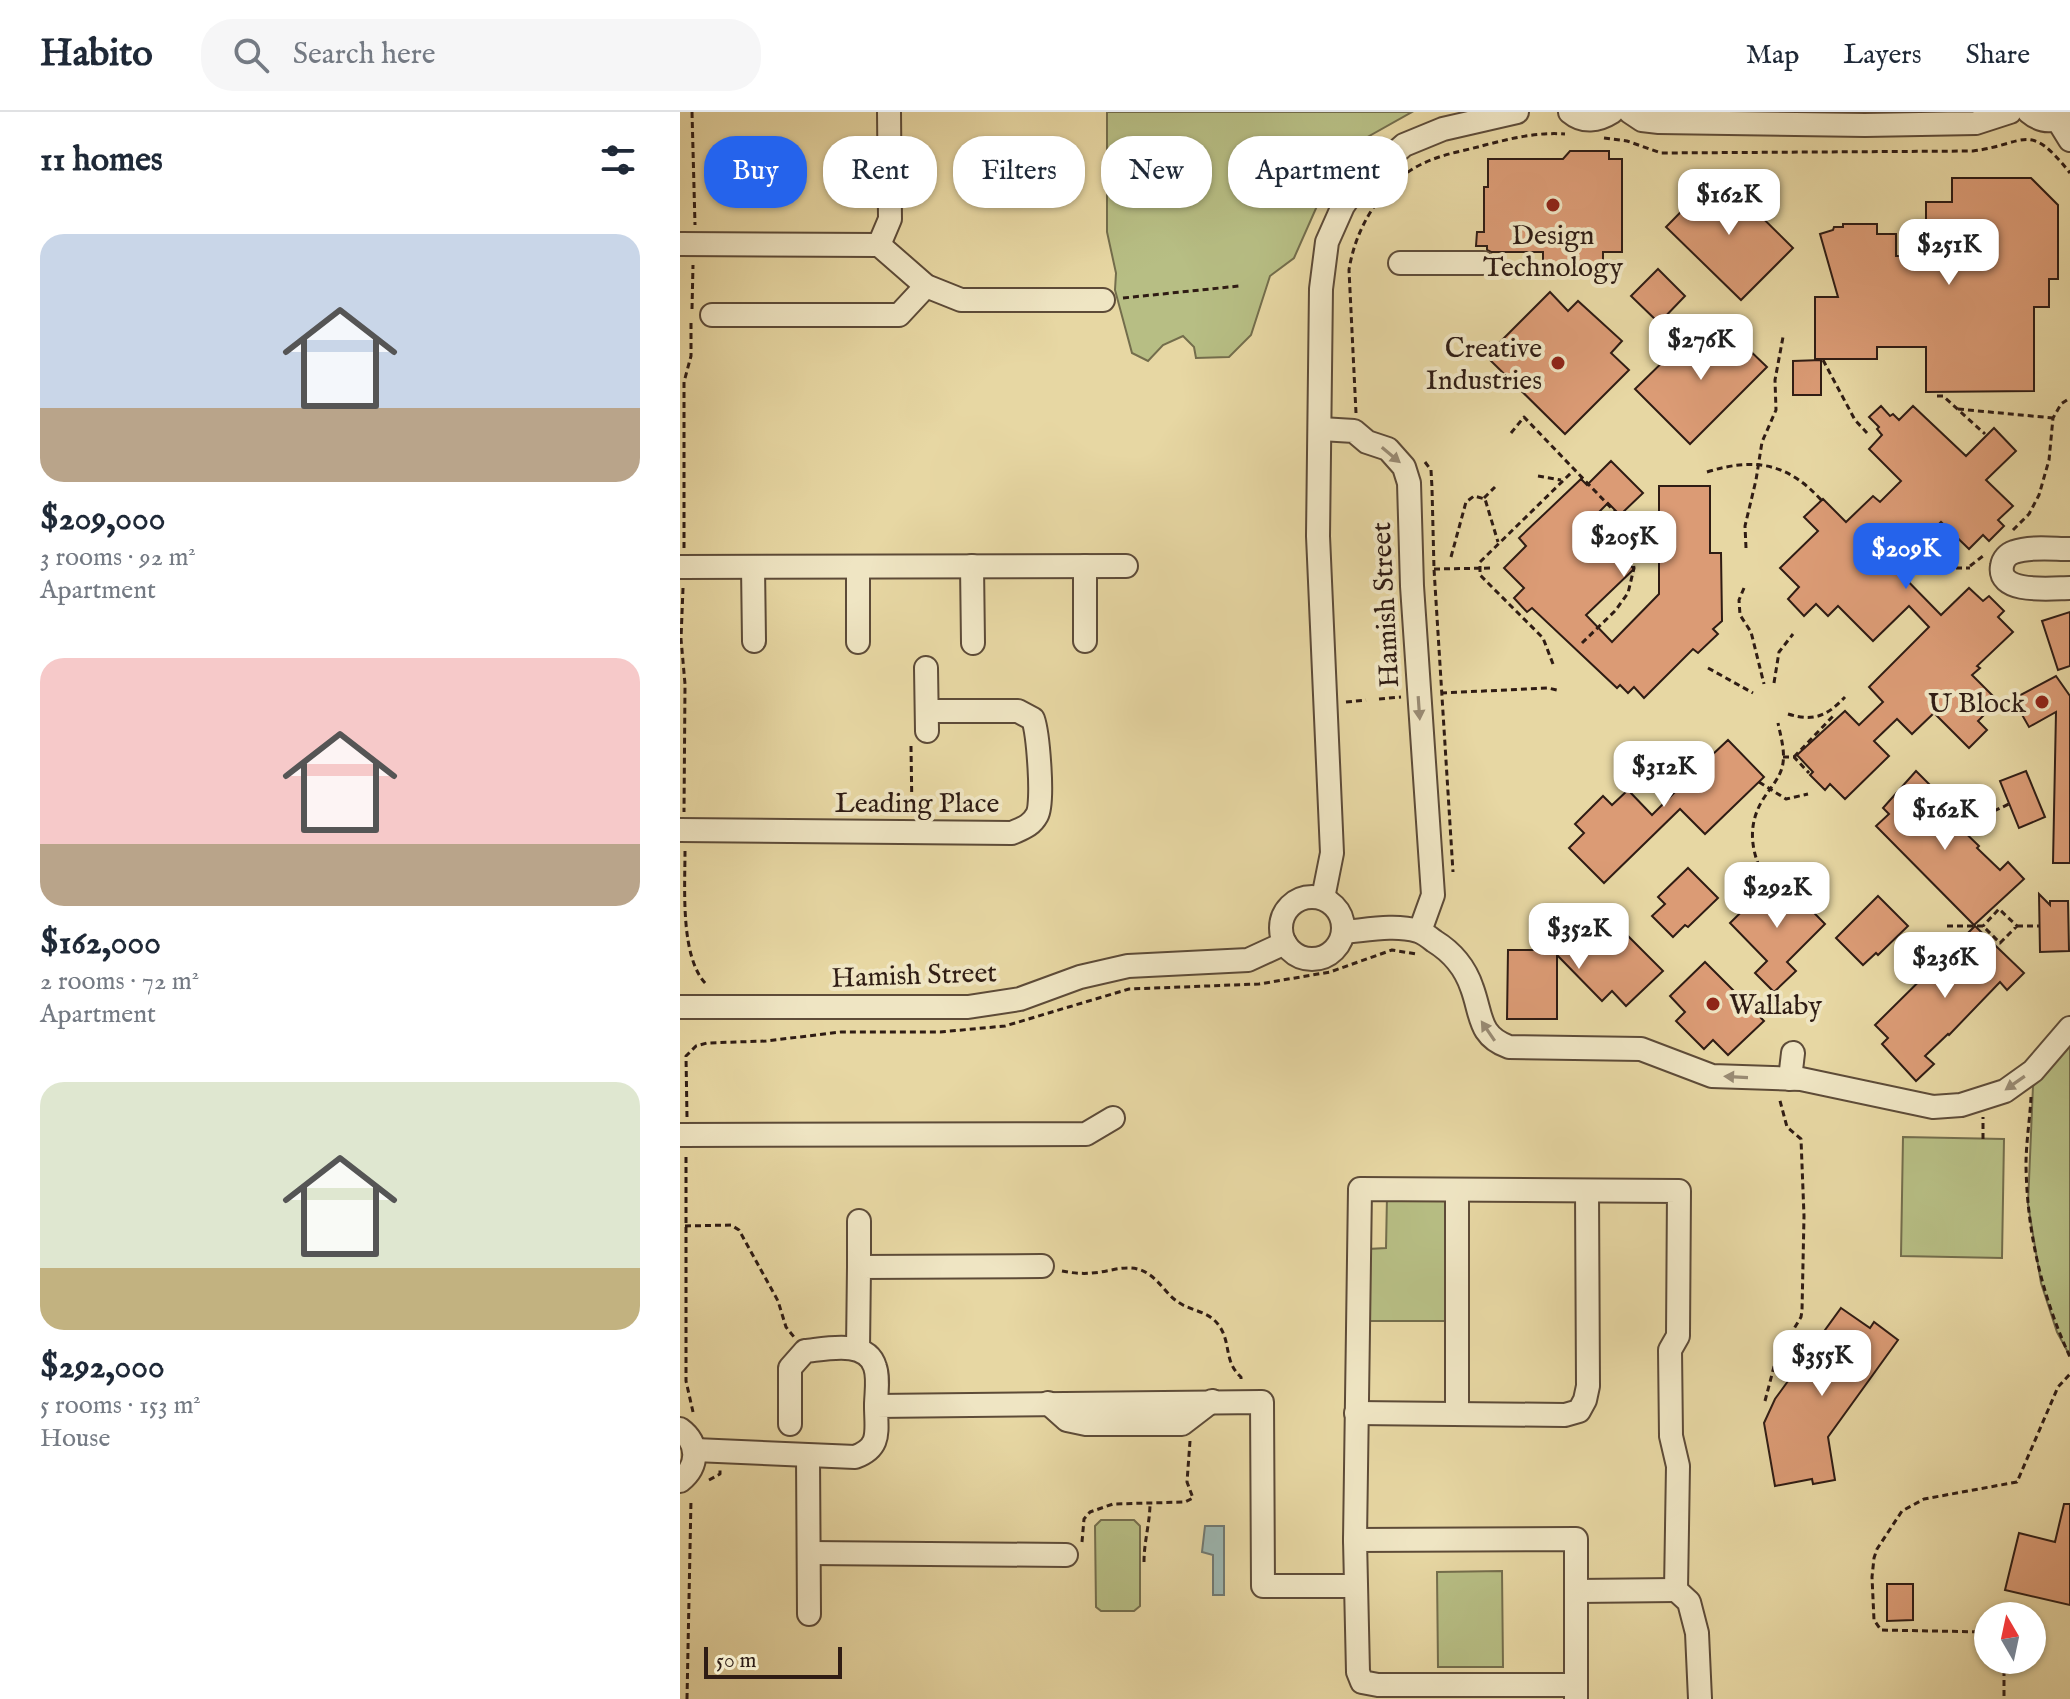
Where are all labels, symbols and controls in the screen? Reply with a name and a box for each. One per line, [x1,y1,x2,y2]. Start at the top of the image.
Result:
search box [201,19,761,91]
text: Habito [40,31,153,79]
icon: search [229,33,273,77]
text: Search here [293,36,436,74]
text: Map [1746,38,1799,73]
text: Layers [1843,38,1922,73]
text: Share [1966,38,2030,73]
chip: Buy [704,136,807,208]
chip: Rent [823,136,937,208]
chip: Filters [953,136,1085,208]
chip: New [1101,136,1212,208]
chip: Apartment [1228,136,1408,208]
icon: filters [596,138,640,182]
text: 11 homes [40,139,163,182]
pin: $162K [1673,169,1785,237]
text: $162K [1696,178,1762,211]
marker: Design Technology [1544,196,1562,214]
place label: Design Technology [1483,219,1623,286]
pin: $251K [1893,219,2005,287]
text: $251K [1917,228,1981,261]
icon: home [268,286,412,430]
pin: $276K [1645,314,1757,382]
text: $276K [1667,323,1735,356]
place label: Creative Industries [1426,332,1542,399]
marker: Creative Industries [1549,354,1567,372]
one-way arrow [1380,446,1400,463]
text: $209,000 [40,498,165,541]
pin: $205K [1568,511,1680,579]
text: $205K [1590,520,1658,553]
street label: Hamish Street [1365,521,1408,689]
pin: $209K [1850,523,1962,591]
text: $209K [1871,532,1941,565]
text: 3 rooms · 92 m² [40,541,196,574]
text: Apartment [40,574,156,607]
place label: U Block [1928,687,2027,722]
marker: U Block [2033,693,2051,711]
one-way arrow [1413,696,1426,721]
icon: home [268,710,412,854]
pin: $312K [1608,741,1720,809]
text: $312K [1632,750,1696,783]
pin: $162K [1889,784,2001,852]
street label: Leading Place [835,787,999,822]
text: $162K [1912,793,1978,826]
pin: $292K [1721,862,1833,930]
text: $292K [1743,871,1811,904]
pin: $352K [1523,903,1635,971]
text: $352K [1547,912,1611,945]
text: $162,000 [40,922,161,965]
pin: $236K [1889,932,2001,1000]
text: $236K [1912,941,1978,974]
street label: Hamish Street [831,956,998,997]
text: 2 rooms · 72 m² [40,965,199,998]
place label: Wallaby [1729,989,1822,1024]
marker: Wallaby [1704,995,1722,1013]
text: Apartment [40,998,156,1031]
one-way arrow [1481,1020,1497,1042]
one-way arrow [1723,1071,1748,1084]
one-way arrow [2005,1075,2026,1090]
icon: home [268,1134,412,1278]
pin: $355K [1766,1330,1878,1398]
text: $355K [1791,1339,1853,1372]
text: $292,000 [40,1346,165,1389]
text: 5 rooms · 153 m² [40,1389,201,1422]
text: House [40,1422,110,1455]
north arrow [1974,1602,2046,1674]
map controls [1974,1602,2046,1674]
scale bar [704,1643,842,1679]
text: 50 m [716,1647,757,1675]

